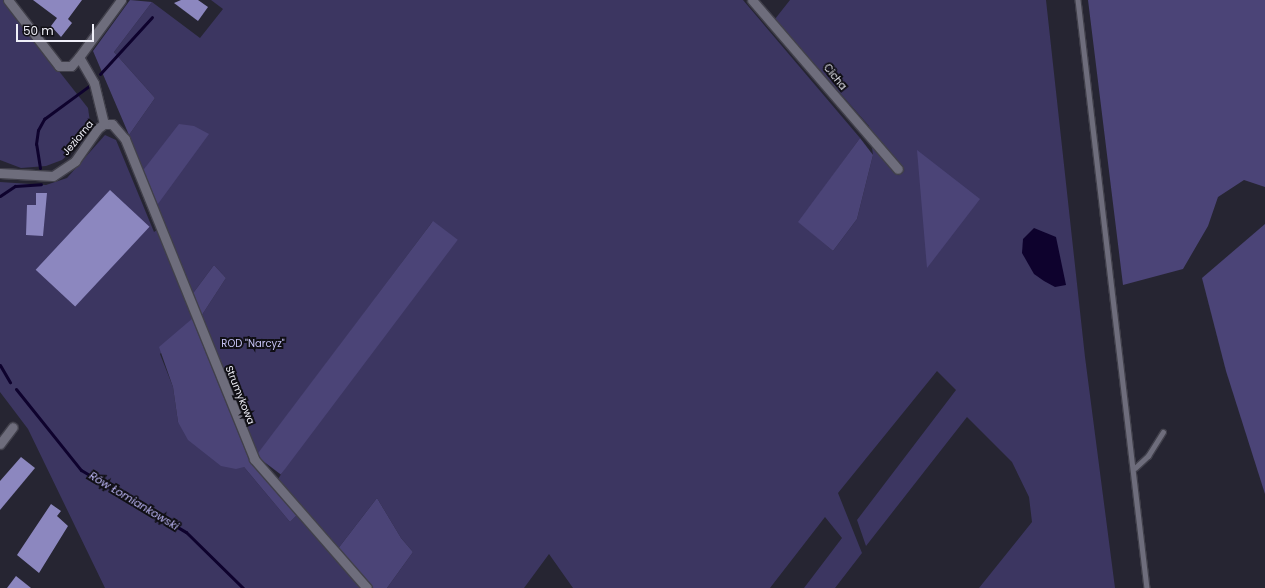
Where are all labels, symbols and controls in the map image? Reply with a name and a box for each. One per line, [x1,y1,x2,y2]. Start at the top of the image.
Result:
scale bar [18,16,96,42]
text: 50 m [23,22,54,39]
street label: Cicha [821,62,849,92]
street label: Jeziorna [60,118,96,158]
park label: ROD "Narcyz" [221,338,285,350]
street label: Strumykowa [223,364,257,426]
water label: Rów Łomiankowski [87,469,181,533]

